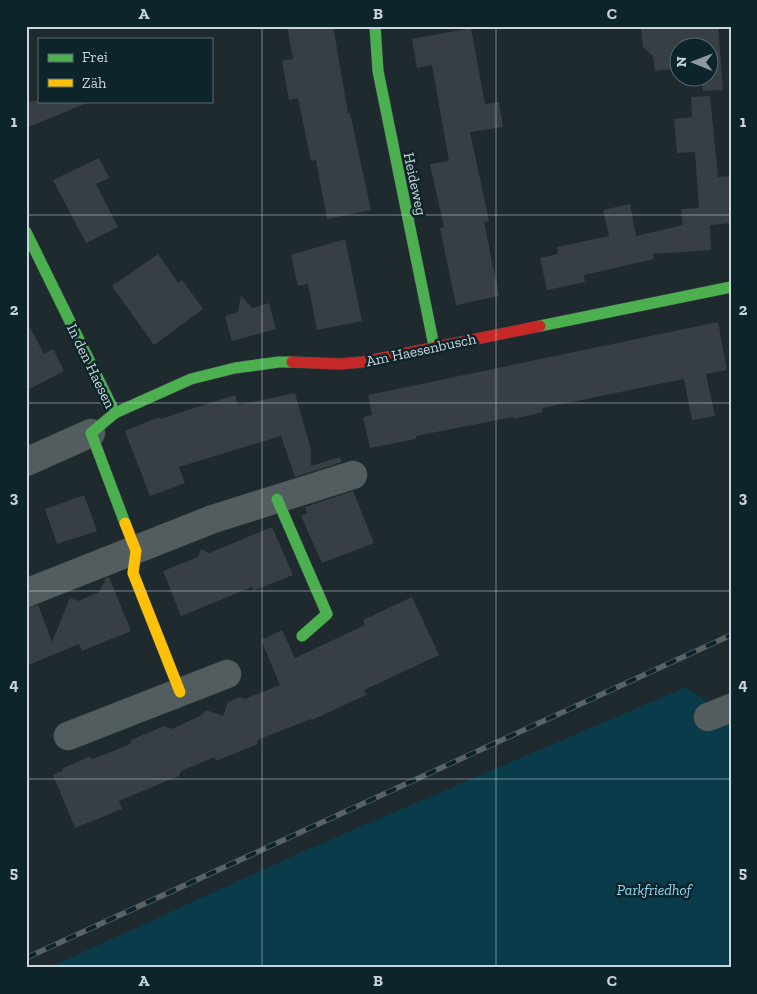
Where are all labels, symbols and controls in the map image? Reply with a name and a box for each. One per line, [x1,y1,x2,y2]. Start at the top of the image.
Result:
text: A [139,4,150,23]
text: B [373,4,383,23]
text: C [607,4,617,23]
legend [38,38,212,102]
north arrow [670,38,720,88]
text: Frei [82,48,108,66]
text: N [673,56,690,67]
text: Zäh [82,74,107,92]
text: 1 [11,112,18,131]
text: 1 [740,112,747,131]
street label: Heideweg [400,151,430,217]
text: 2 [10,300,19,319]
text: 2 [739,300,748,319]
street label: In den Haesen [63,321,119,412]
street label: Am Haesenbusch [364,329,478,370]
text: 3 [10,488,19,507]
text: 3 [739,488,748,507]
text: 4 [9,675,19,694]
text: 4 [738,675,748,694]
text: 5 [10,863,18,882]
text: 5 [739,863,747,882]
park label: Parkfriedhof [617,881,694,899]
text: A [139,971,150,990]
text: B [373,971,383,990]
text: C [607,971,617,990]

